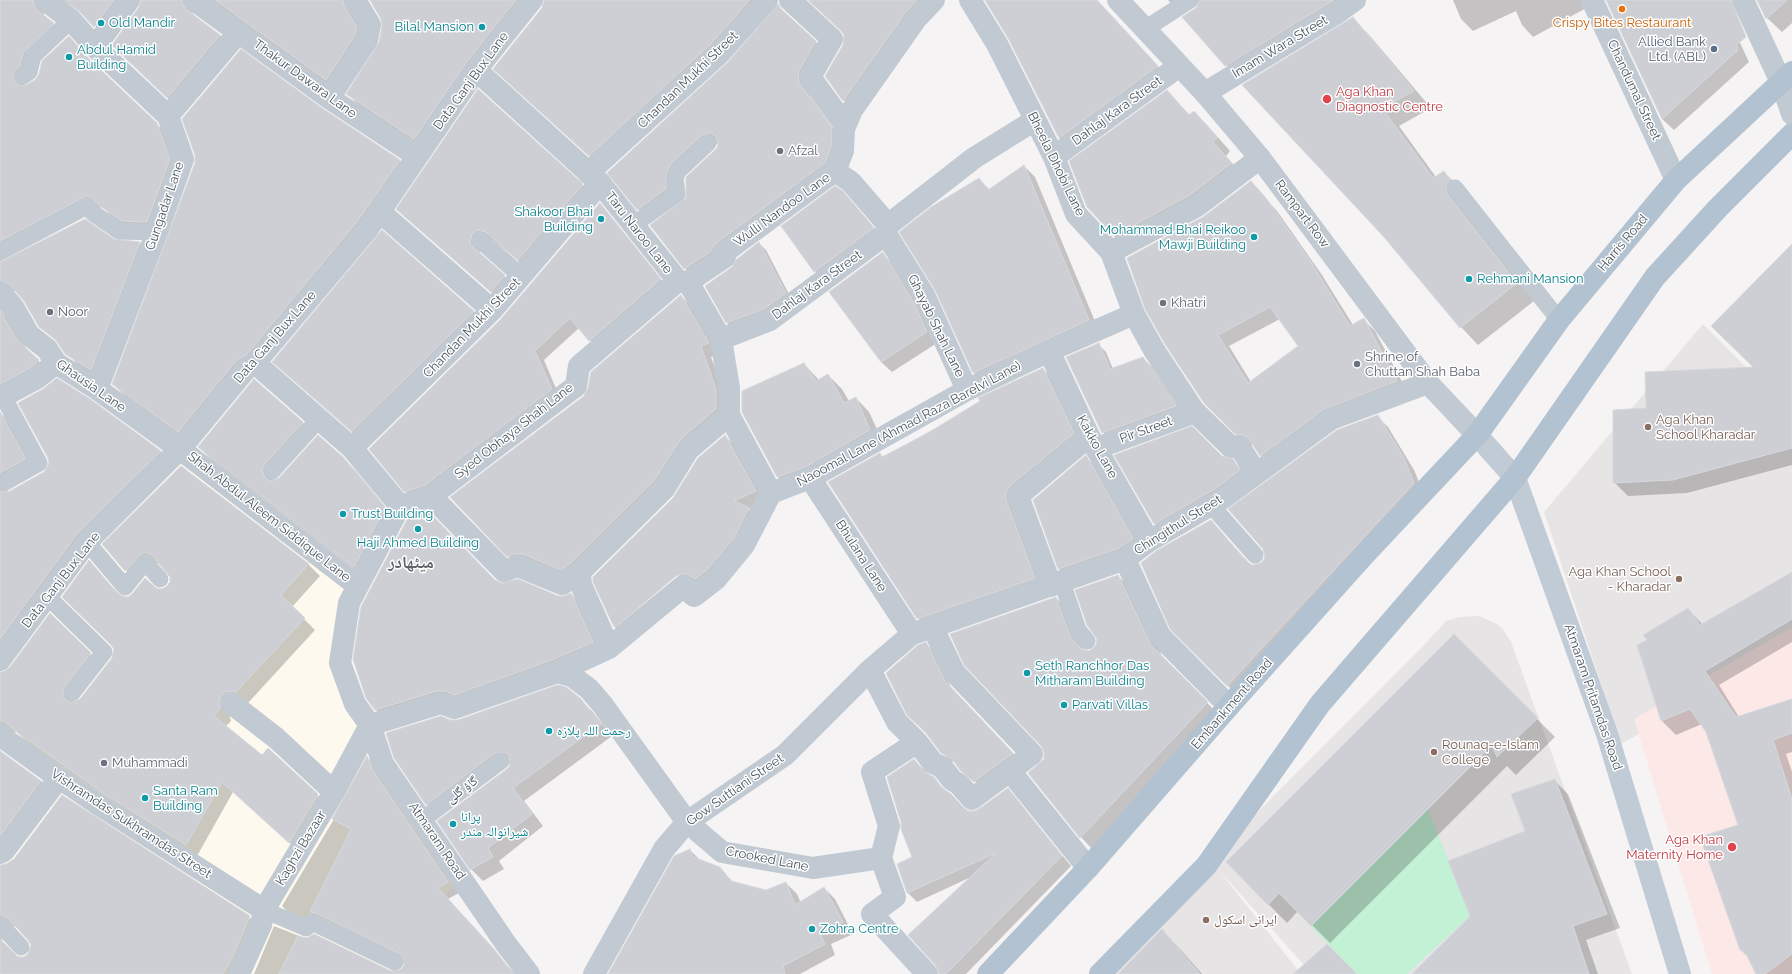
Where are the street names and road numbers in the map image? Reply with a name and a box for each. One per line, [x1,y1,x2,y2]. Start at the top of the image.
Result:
street label: Imam Wara Street [1229,12,1331,82]
street label: Chandan Mukhi Street [635,28,741,132]
street label: Data Ganj Bux Lane [430,29,512,133]
street label: Thakur Dawara Lane [250,36,360,122]
street label: Chandumal Street [1604,37,1664,143]
street label: Dahlaj Kara Street [1069,73,1165,149]
street label: Bheela Dhobi Lane [1024,109,1088,219]
street label: Gungadar Lane [143,160,187,252]
street label: Wulli Nandoo Lane [731,170,833,250]
street label: Rampart Row [1271,177,1333,251]
street label: Taru Naroo Lane [602,189,676,277]
street label: Harris Road [1595,211,1651,275]
street label: Dahlaj Kara Street [769,247,865,323]
street label: Ghayab Shah Lane [904,272,968,380]
street label: Chandan Mukhi Street [420,275,524,381]
street label: Data Ganj Bux Lane [231,288,319,386]
street label: Ghausia Lane [53,356,129,416]
street label: Naoomal Lane (Ahmad Raza Barelvi Lane) [794,358,1024,490]
street label: Syed Obhaya Shah Lane [452,380,576,482]
street label: Kakko Lane [1073,413,1121,481]
street label: Pir Street [1118,413,1174,447]
street label: Shah Abdul Aleem Siddique Lane [185,449,353,585]
street label: Chingithul Street [1131,492,1225,558]
street label: Bhulana Lane [832,517,890,595]
street label: Data Ganj Bux Lane [19,529,103,631]
street label: Atmaram Pritamdas Road [1561,622,1625,772]
street label: Embankment Road [1188,655,1276,753]
street label: Gow Suttiani Street [684,751,786,829]
street label: Vishramdas Sukhramdas Street [48,766,214,882]
street label: گاؤ گلی [443,773,481,807]
street label: Atmaram Road [405,799,469,883]
street label: Kaghzi Bazaar [273,808,329,888]
street label: Crooked Lane [724,843,810,875]

